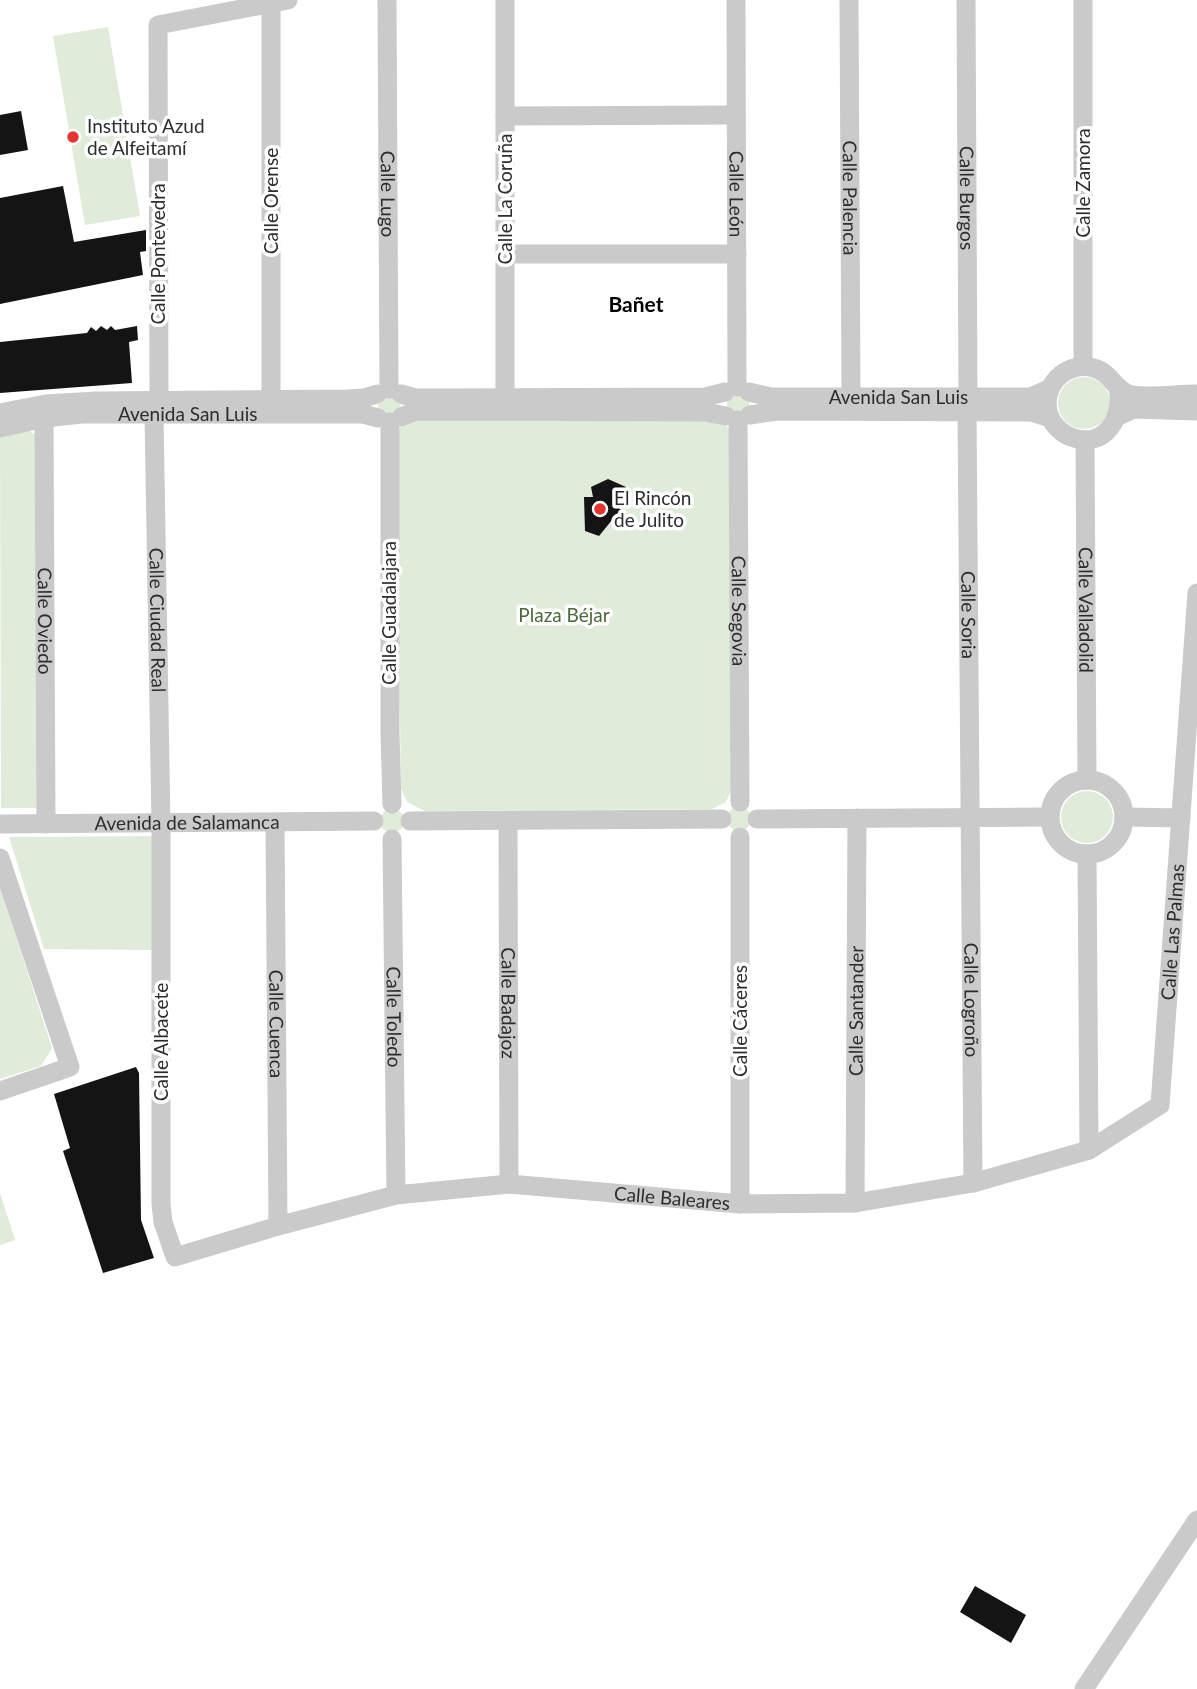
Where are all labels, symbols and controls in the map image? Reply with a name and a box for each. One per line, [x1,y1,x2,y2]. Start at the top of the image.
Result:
place label: Instituto Azud de Alfeitamí [87,114,205,159]
street label: Calle Zamora [1071,128,1094,238]
marker: Instituto Azud de Alfeitamí [65,129,81,145]
street label: Calle La Coruña [493,134,516,264]
street label: Calle Palencia [839,141,862,255]
street label: Calle Burgos [956,146,979,250]
street label: Calle Orense [259,148,282,254]
street label: Calle Lugo [377,151,400,237]
street label: Calle León [725,151,749,237]
street label: Calle Pontevedra [146,183,169,325]
district label: Bañet [608,291,664,316]
street label: Avenida San Luis [829,385,968,408]
street label: Avenida San Luis [118,402,257,425]
place label: El Rincón de Julito [614,486,691,531]
marker: El Rincón de Julito [592,501,608,517]
street label: Calle Guadalajara [377,541,400,685]
street label: Calle Ciudad Real [145,547,171,693]
street label: Calle Valladolid [1075,547,1098,673]
street label: Calle Segovia [728,556,751,666]
street label: Calle Oviedo [34,567,57,675]
street label: Calle Soria [957,571,981,659]
park label: Plaza Béjar [518,603,610,626]
street label: Avenida de Salamanca [94,810,280,834]
street label: Calle Las Palmas [1156,863,1188,1001]
street label: Calle Logroño [960,943,984,1057]
street label: Calle Santander [844,946,867,1076]
street label: Calle Badajoz [497,947,521,1059]
street label: Calle Cáceres [728,965,751,1077]
street label: Calle Toledo [382,966,407,1068]
street label: Calle Cuenca [265,970,289,1078]
street label: Calle Albacete [149,983,172,1101]
street label: Calle Baleares [613,1181,731,1214]

